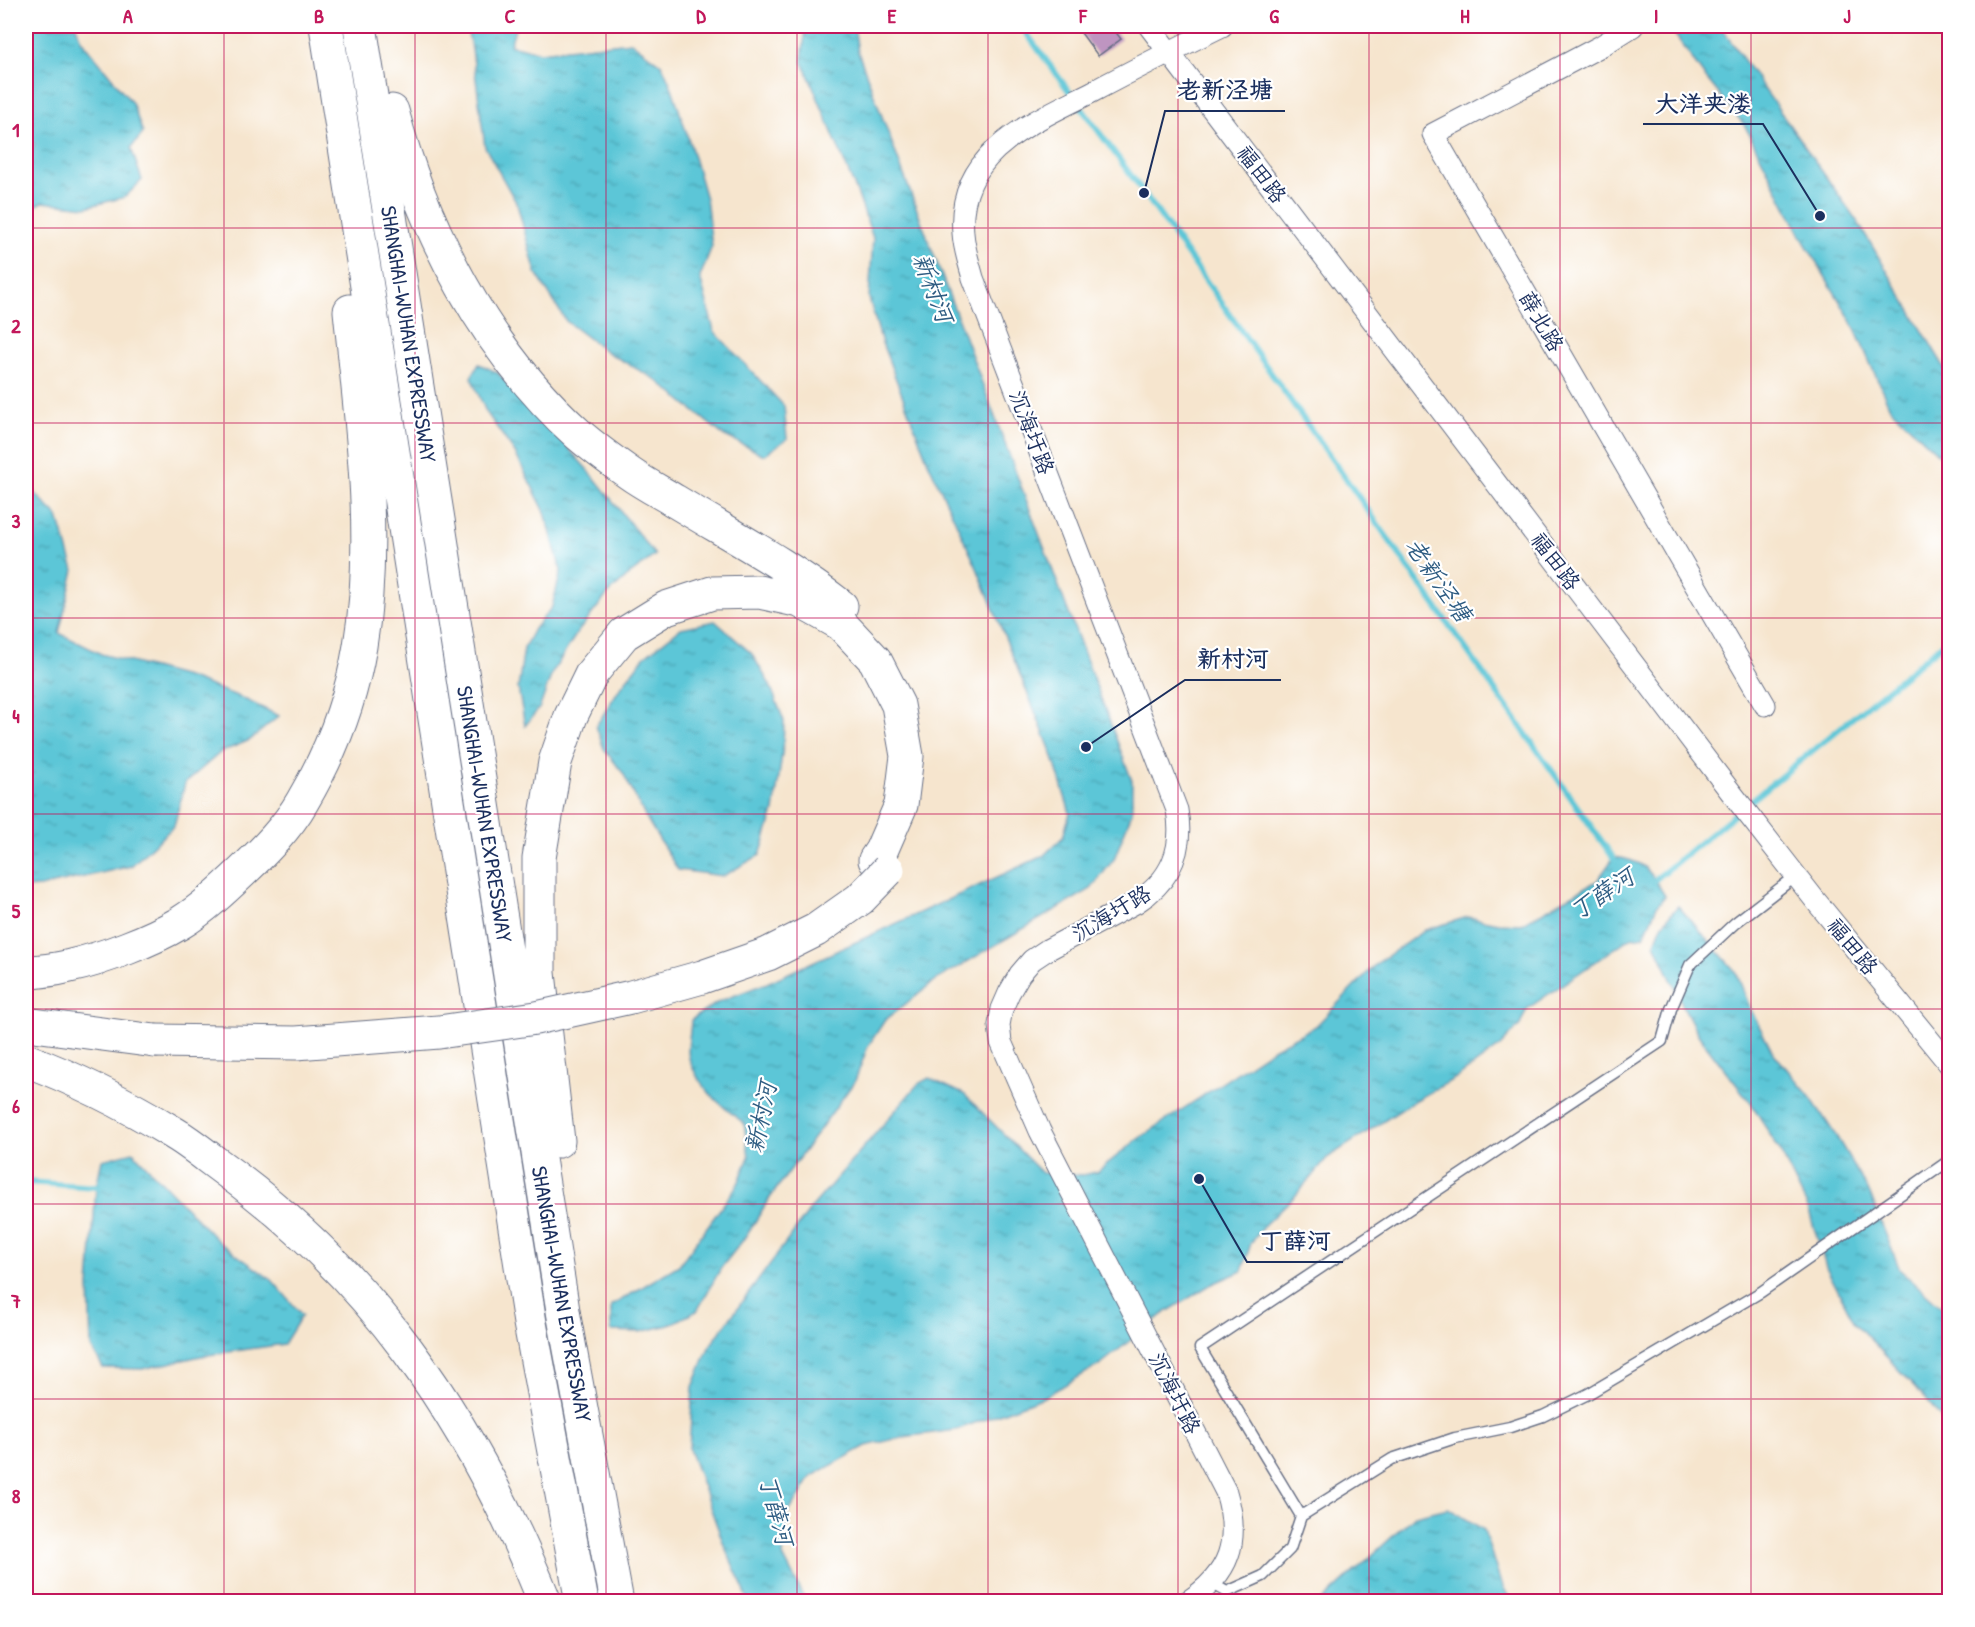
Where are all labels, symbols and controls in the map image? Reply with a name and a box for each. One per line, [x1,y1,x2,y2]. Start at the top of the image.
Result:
text: A [123,2,133,29]
text: B [314,2,324,29]
text: C [505,2,516,29]
text: D [696,2,706,29]
text: E [888,2,897,29]
text: F [1078,2,1088,29]
text: G [1269,2,1279,29]
text: H [1460,2,1470,29]
text: I [1654,2,1658,29]
text: J [1843,2,1851,29]
callout: 老新泾塘 [1165,69,1285,111]
text: 老新泾塘 [1177,73,1273,105]
callout: 大洋夹溇 [1643,82,1763,124]
text: 大洋夹溇 [1655,87,1751,119]
text: 1 [12,116,20,143]
street label: 福田路 [1230,139,1294,209]
street label: SHANGHAI-WUHAN EXPRESSWAY [374,204,444,465]
water label: 新村河 [906,248,963,331]
street label: 薛北路 [1513,285,1571,357]
text: 2 [11,312,21,339]
street label: 沉海圩路 [1002,386,1062,478]
text: 3 [12,507,21,534]
street label: 福田路 [1524,526,1588,596]
water label: 老新泾塘 [1398,531,1481,630]
callout: 新村河 [1185,638,1281,680]
text: 新村河 [1197,642,1269,674]
street label: SHANGHAI-WUHAN EXPRESSWAY [450,684,520,945]
text: 4 [12,702,20,729]
water label: 丁薛河 [1563,858,1644,927]
street label: 沉海圩路 [1066,877,1156,949]
text: 5 [12,897,21,924]
street label: 福田路 [1821,911,1885,981]
water label: 新村河 [737,1074,784,1155]
text: 6 [12,1092,20,1119]
street label: SHANGHAI-WUHAN EXPRESSWAY [525,1164,599,1425]
callout: 丁薛河 [1247,1220,1343,1262]
text: 丁薛河 [1259,1224,1331,1256]
text: 7 [10,1287,21,1314]
street label: 沉海圩路 [1142,1347,1208,1439]
water label: 丁薛河 [752,1471,803,1553]
text: 8 [12,1482,21,1509]

